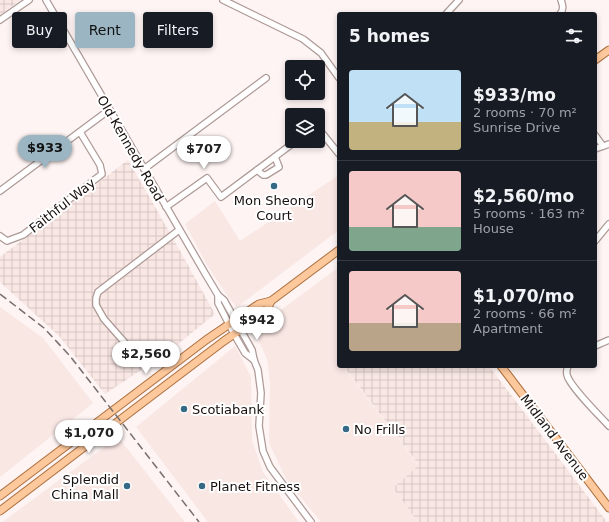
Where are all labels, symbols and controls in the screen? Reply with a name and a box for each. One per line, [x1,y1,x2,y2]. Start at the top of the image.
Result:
chip: Buy [12,12,67,48]
chip: Rent [75,12,135,48]
chip: Filters [143,12,213,48]
icon: filters [563,25,585,47]
text: 5 homes [349,26,430,46]
map controls [285,60,325,148]
button: locate [285,60,325,100]
text: $933/mo [473,85,556,105]
icon: home [381,86,429,134]
street label: Old Kennedy Road [94,93,167,204]
text: 2 rooms · 70 m² [473,105,577,120]
button: layers [285,108,325,148]
text: Sunrise Drive [473,120,560,135]
pin: $933 [21,135,69,169]
pin: $707 [180,136,228,170]
text: $933 [27,140,63,155]
text: $707 [186,141,222,156]
street label: Faithful Way [26,175,98,236]
marker: Mon Sheong Court [269,181,279,191]
text: $2,560/mo [473,186,574,206]
icon: home [381,187,429,235]
place label: Mon Sheong Court [234,193,314,223]
text: 5 rooms · 163 m² [473,206,585,221]
text: House [473,221,514,236]
text: $1,070/mo [473,286,574,306]
icon: home [381,287,429,335]
text: 2 rooms · 66 m² [473,306,577,321]
pin: $942 [233,307,281,341]
text: $942 [239,312,275,327]
text: Apartment [473,321,543,336]
pin: $2,560 [113,341,179,375]
text: $2,560 [121,346,171,361]
street label: Midland Avenue [517,391,592,483]
place label: Scotiabank [192,402,264,417]
marker: Scotiabank [179,404,189,414]
pin: $1,070 [56,420,122,454]
place label: No Frills [354,422,406,437]
marker: No Frills [341,424,351,434]
text: $1,070 [64,425,114,440]
place label: Splendid China Mall [51,472,119,502]
place label: Planet Fitness [210,479,300,494]
marker: Splendid China Mall [122,481,132,491]
marker: Planet Fitness [197,481,207,491]

